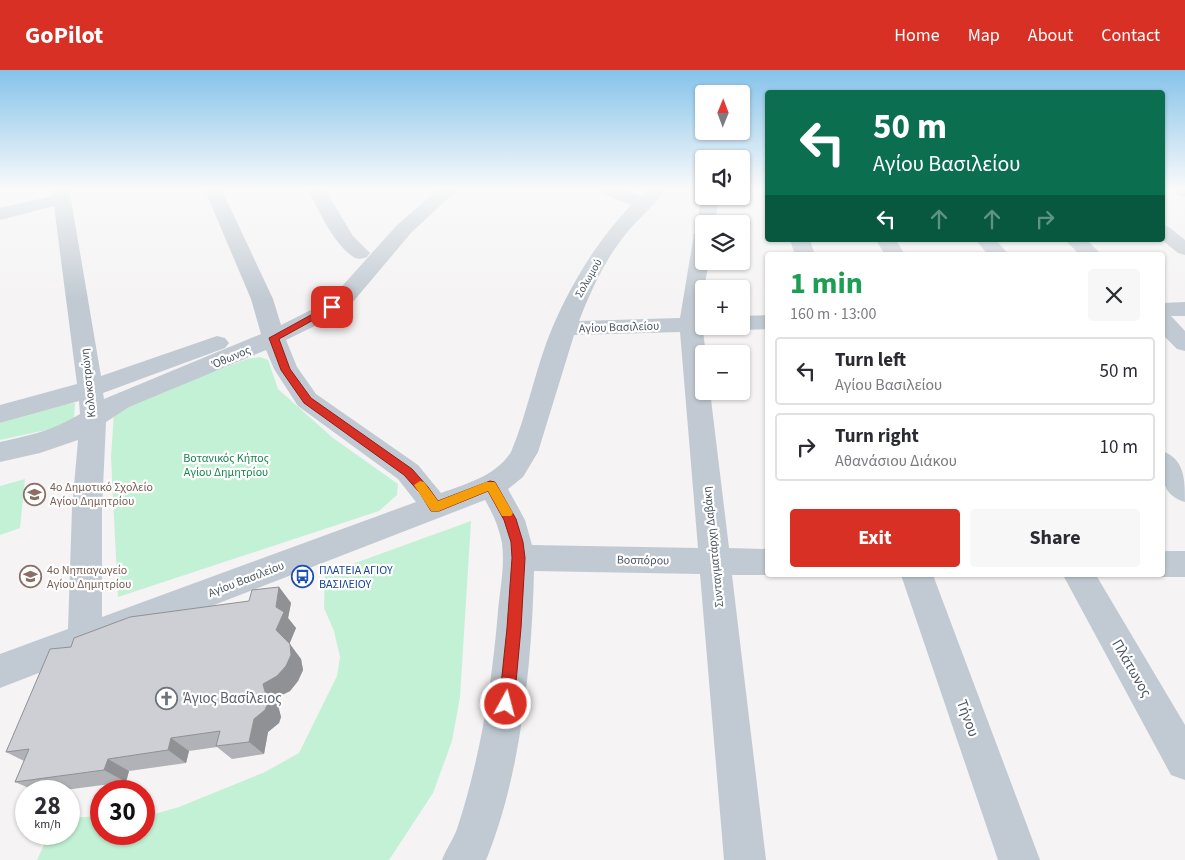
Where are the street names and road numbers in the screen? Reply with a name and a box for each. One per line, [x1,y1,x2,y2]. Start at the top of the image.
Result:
street label: Σολωμού [571,256,605,300]
street label: Αγίου Βασιλείου [579,318,660,337]
street label: Όθωνος [208,342,253,374]
street label: Κολοκοτρώνη [76,347,101,418]
street label: Συνταγματάρχη Δαβάκη [699,486,728,608]
street label: Βοσπόρου [617,552,669,569]
street label: Αγίου Βασιλείου [206,557,287,602]
street label: Πλάτωνος [1107,635,1157,702]
street label: Τήνου [951,697,984,740]

